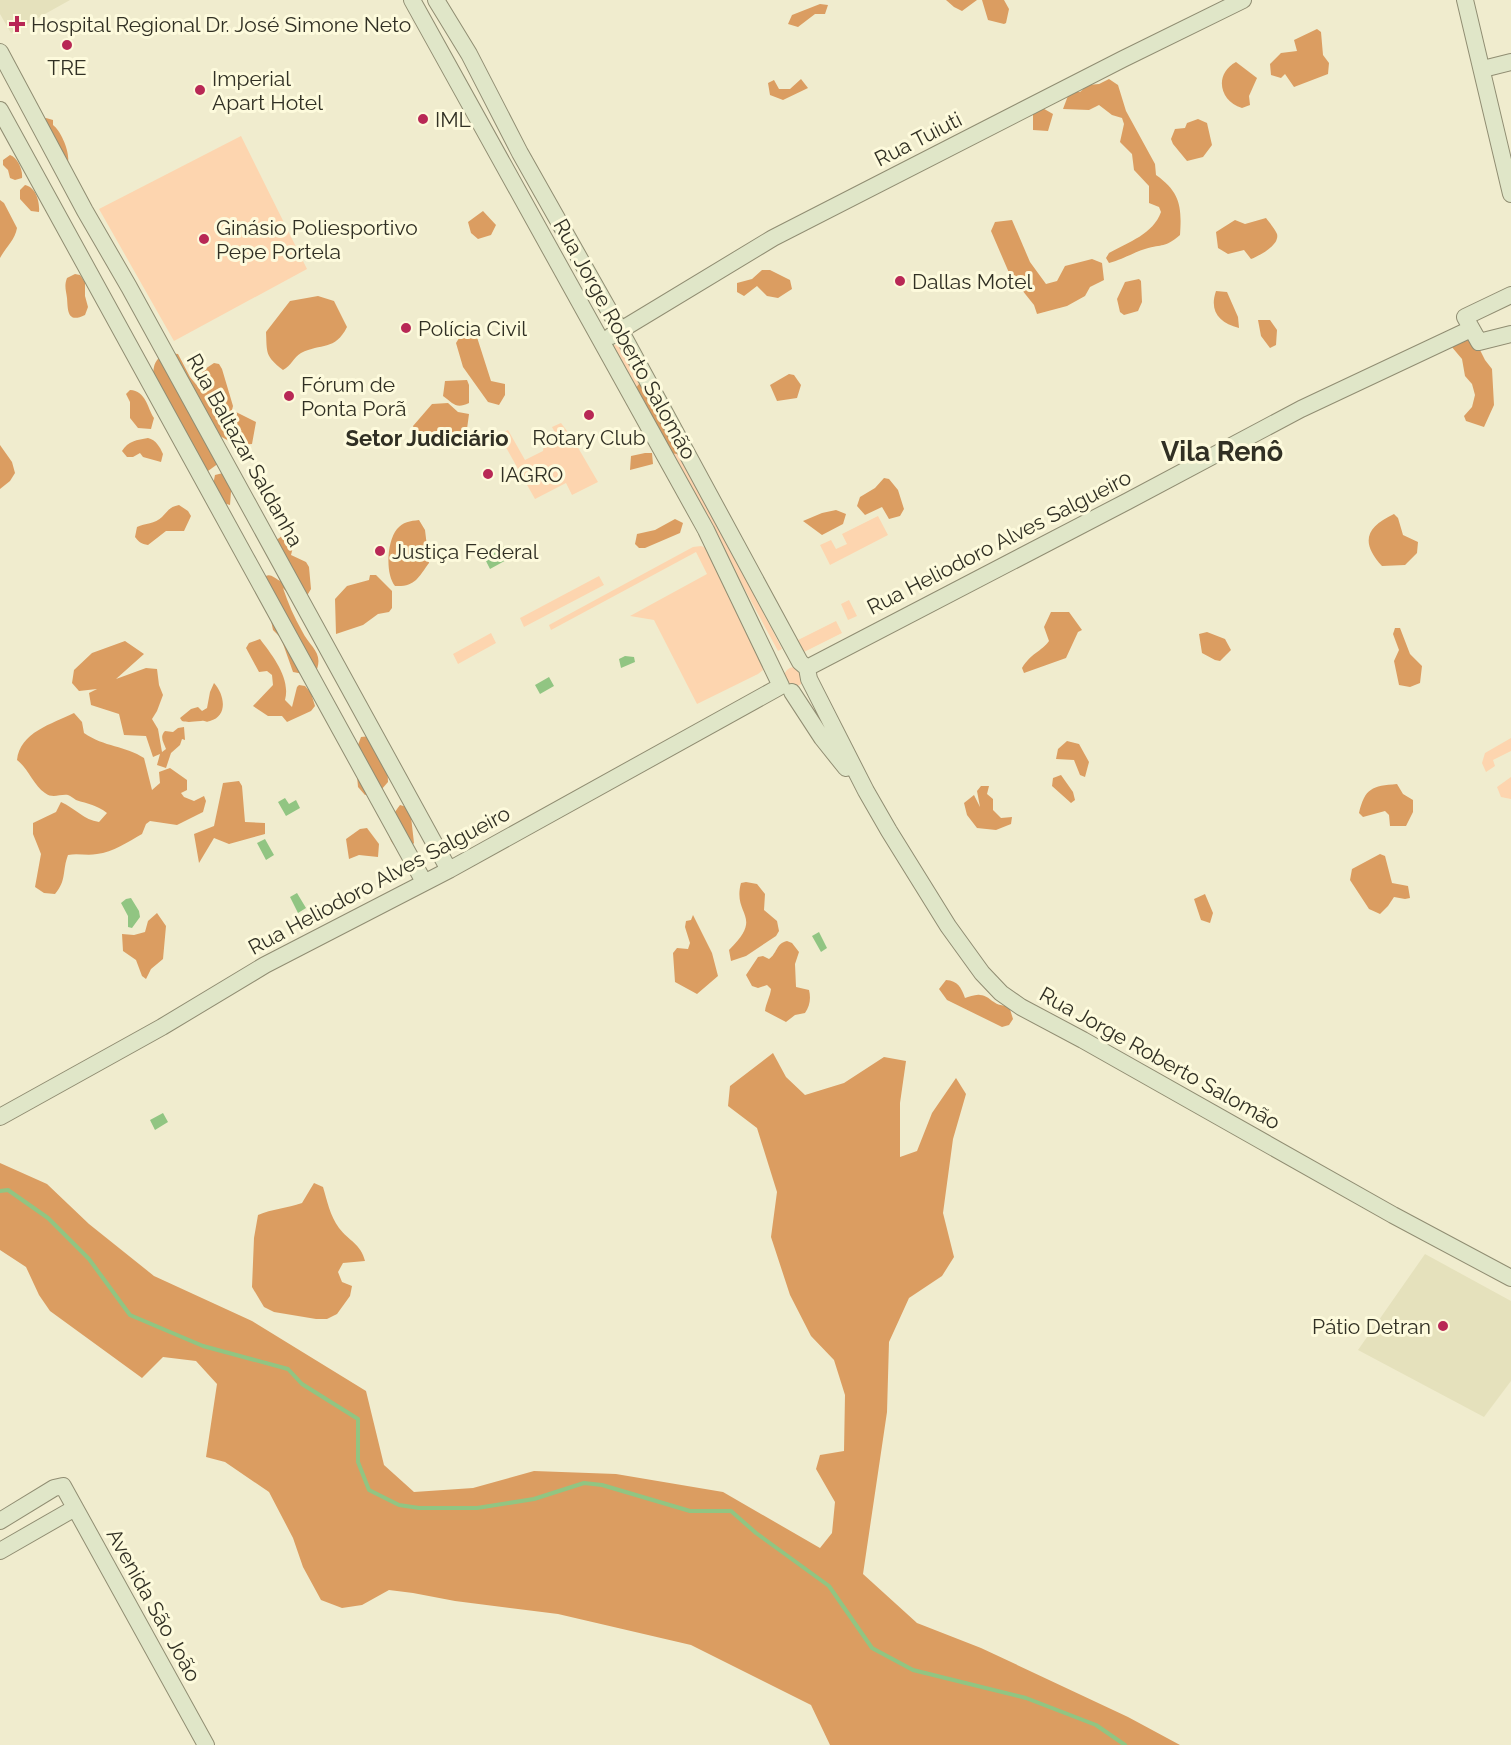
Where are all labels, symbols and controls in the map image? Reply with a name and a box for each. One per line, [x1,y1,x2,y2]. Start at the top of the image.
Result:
place label: Hospital Regional Dr. José Simone Neto [31,12,411,37]
marker: Hospital Regional Dr. José Simone Neto [8,15,26,33]
marker: TRE [60,38,74,52]
place label: TRE [47,55,87,80]
place label: Imperial Apart Hotel [212,66,323,115]
marker: Imperial Apart Hotel [193,83,207,97]
street label: Rua Tuiuti [870,106,966,172]
place label: IML [435,107,471,132]
marker: IML [416,112,430,126]
street label: Rua Jorge Roberto Salomão [548,214,702,464]
place label: Ginásio Poliesportivo Pepe Portela [216,215,418,264]
marker: Ginásio Poliesportivo Pepe Portela [197,232,211,246]
place label: Dallas Motel [912,269,1033,294]
marker: Dallas Motel [893,274,907,288]
place label: Polícia Civil [418,316,527,341]
marker: Polícia Civil [399,321,413,335]
street label: Rua Baltazar Saldanha [182,349,308,551]
place label: Fórum de Ponta Porã [301,372,406,421]
marker: Fórum de Ponta Porã [282,389,296,403]
marker: Rotary Club [582,408,596,422]
district label: Setor Judiciário [345,425,509,451]
place label: Rotary Club [532,425,646,450]
district label: Vila Renô [1161,436,1283,467]
place label: IAGRO [500,462,563,487]
street label: Rua Heliodoro Alves Salgueiro [863,464,1135,620]
marker: IAGRO [481,467,495,481]
place label: Justiça Federal [392,539,539,564]
marker: Justiça Federal [373,544,387,558]
street label: Rua Heliodoro Alves Salgueiro [244,800,514,960]
street label: Rua Jorge Roberto Salomão [1035,981,1285,1135]
place label: Pátio Detran [1312,1314,1431,1339]
marker: Pátio Detran [1436,1319,1450,1333]
street label: Avenida São João [102,1524,206,1686]

